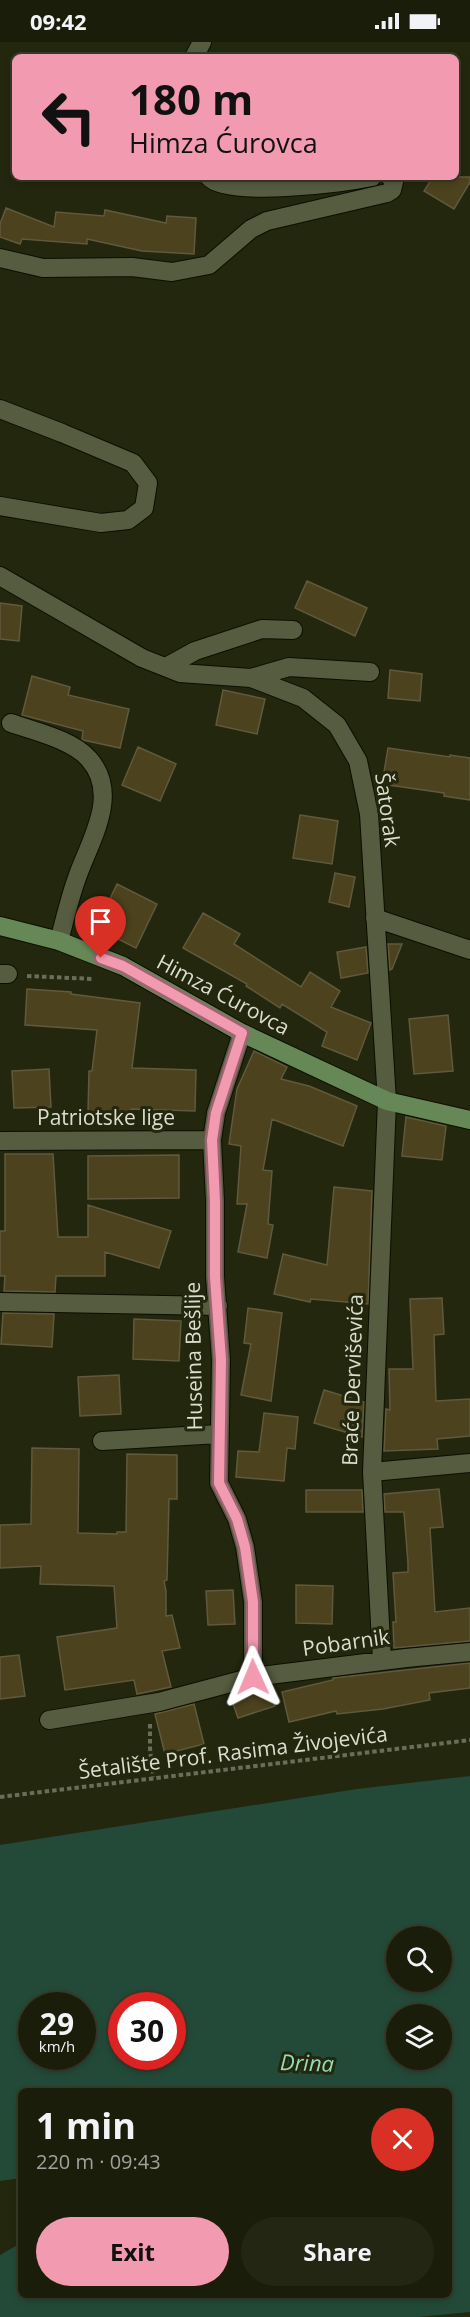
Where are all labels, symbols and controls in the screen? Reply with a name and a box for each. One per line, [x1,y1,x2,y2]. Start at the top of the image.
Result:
text: 09:42 [30,6,87,36]
text: 180 m [129,70,253,127]
icon: left [30,78,108,156]
text: Himza Ćurovca [129,124,318,161]
street label: Šatorak [369,771,407,849]
pin [75,896,126,958]
icon: arrive [84,905,117,938]
street label: Himza Ćurovca [152,947,295,1041]
street label: Patriotske lige [37,1103,175,1131]
street label: Huseina Bešlije [178,1282,208,1431]
street label: Braće Derviševića [335,1294,369,1466]
street label: Pobarnik [301,1622,391,1662]
position arrow [221,1645,285,1709]
street label: Šetalište Prof. Rasima Živojevića [77,1719,389,1785]
map controls [386,1926,452,2070]
button: search [386,1926,452,1992]
speed limit sign: 30 [108,1992,186,2070]
text: 29 [40,2003,74,2044]
button: layers [386,2004,452,2070]
text: km/h [39,2036,75,2056]
water label: Drina [279,2046,335,2078]
text: 1 min [36,2101,136,2150]
button: close [371,2108,434,2171]
text: 220 m · 09:43 [36,2148,161,2175]
button: Exit [36,2217,229,2286]
button: Share [241,2217,434,2286]

